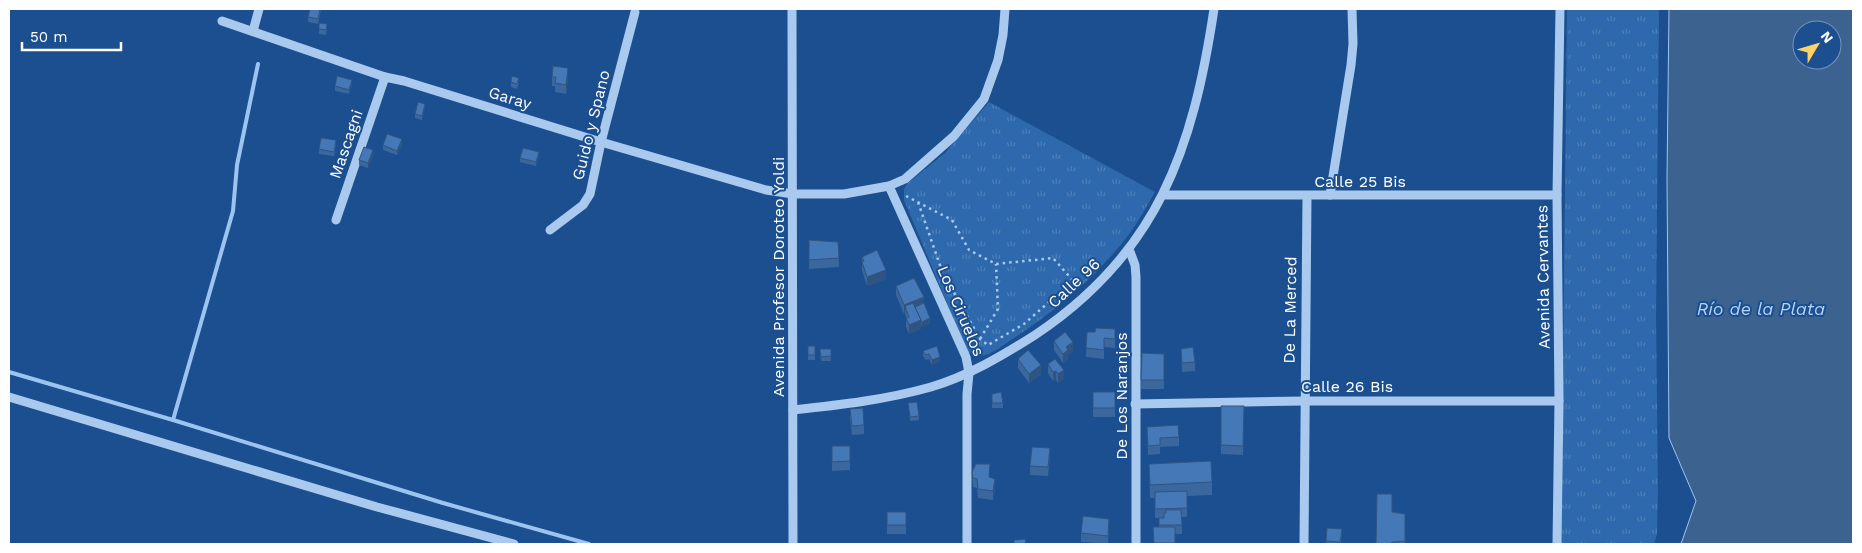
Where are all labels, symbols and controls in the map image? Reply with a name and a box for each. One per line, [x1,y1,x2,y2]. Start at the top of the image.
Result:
scale bar [22,20,121,52]
north arrow [1792,20,1842,70]
text: 50 m [30,28,67,46]
text: N [1818,28,1837,46]
street label: Guido y Spano [568,68,614,182]
street label: Garay [486,83,534,114]
street label: Mascagni [325,107,367,181]
street label: Avenida Profesor Doroteo Yoldi [769,157,788,397]
street label: Calle 25 Bis [1314,172,1406,191]
street label: Avenida Cervantes [1532,205,1554,349]
street label: Calle 96 [1044,254,1104,312]
street label: De La Merced [1280,256,1300,364]
street label: Los Ciruelos [933,263,989,359]
water label: Río de la Plata [1697,298,1825,319]
street label: De Los Naranjos [1112,332,1131,460]
street label: Calle 26 Bis [1301,377,1393,396]

